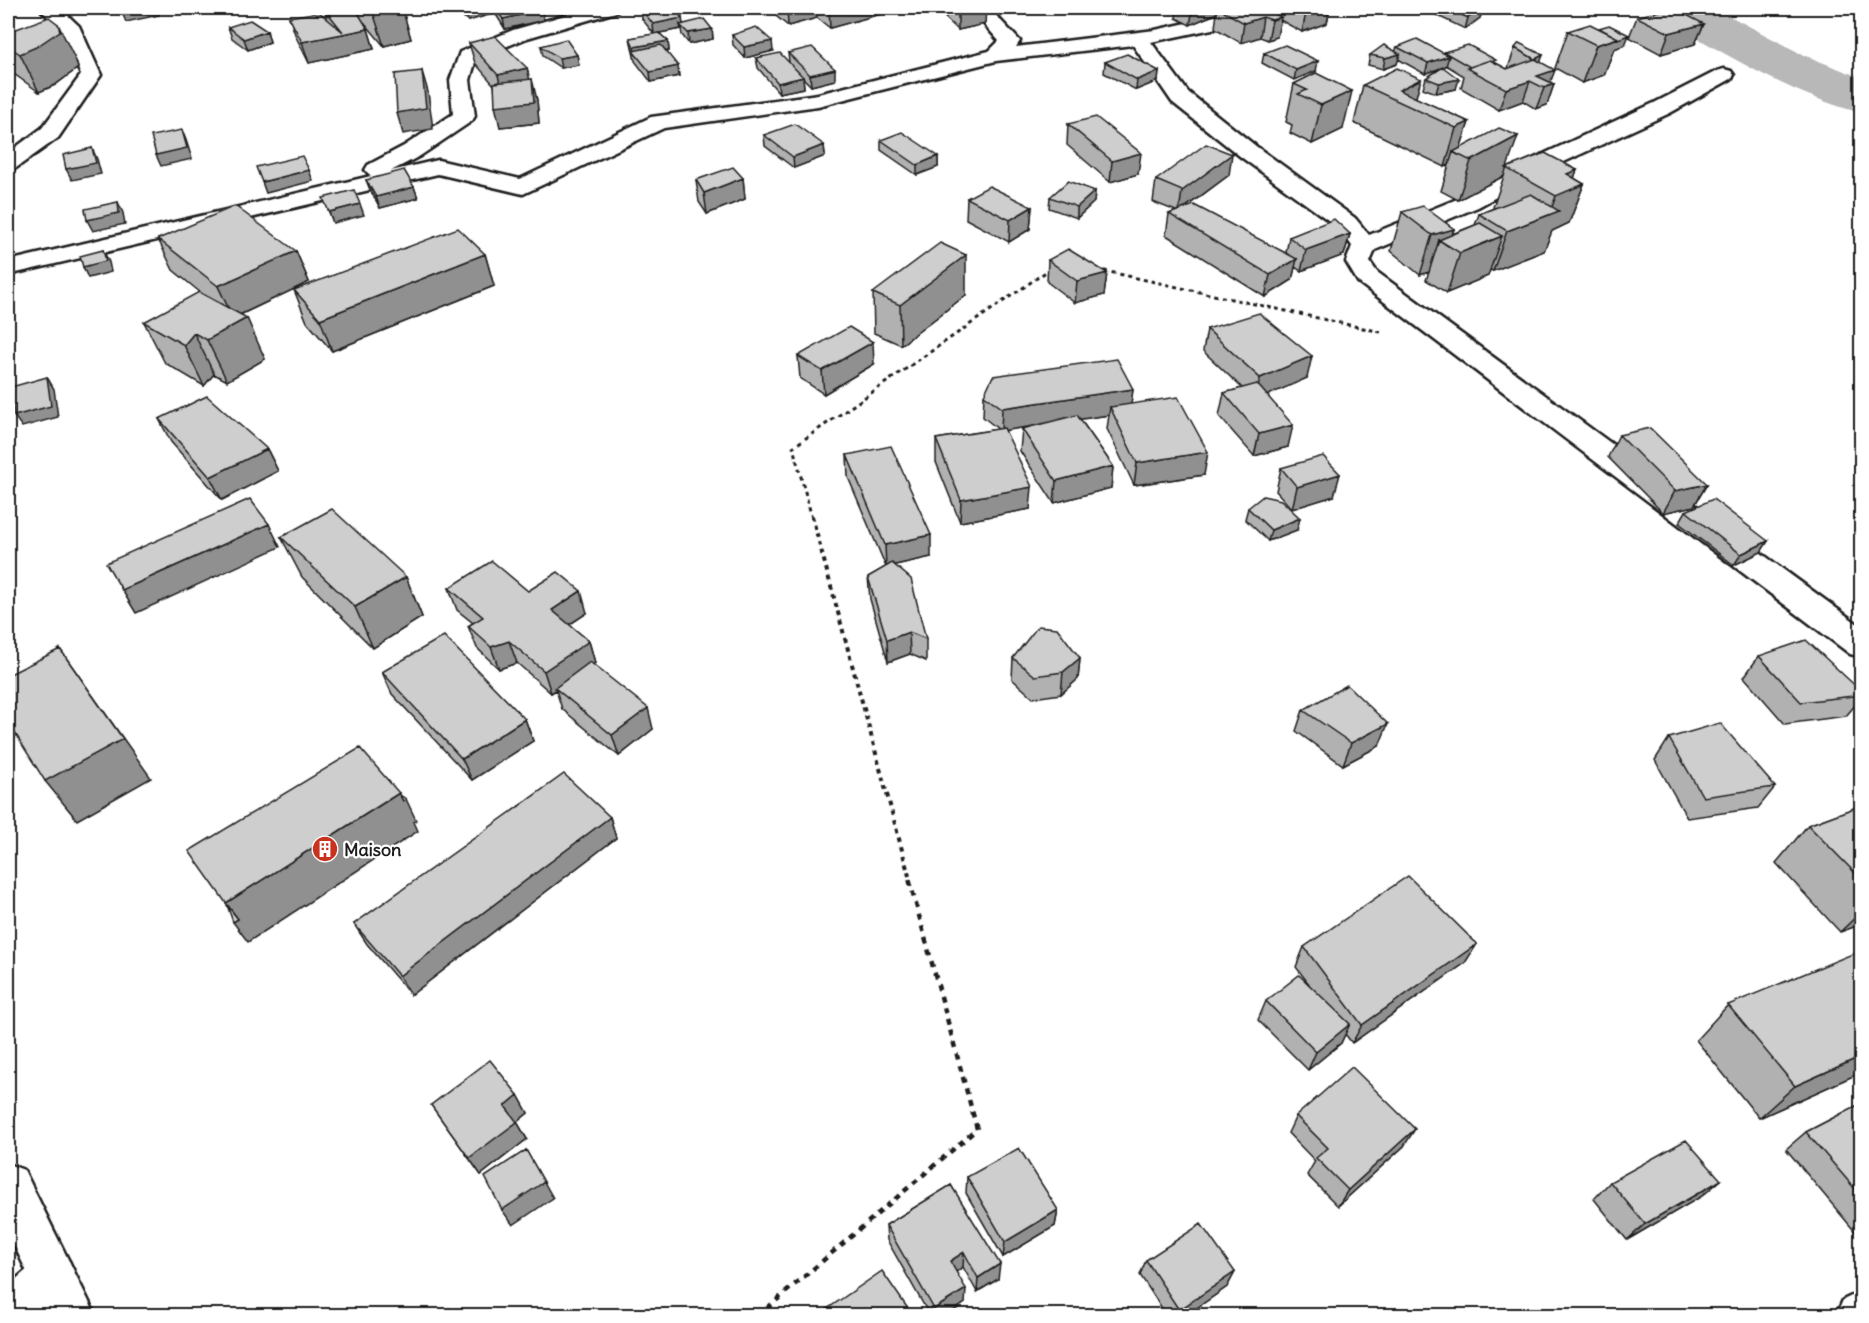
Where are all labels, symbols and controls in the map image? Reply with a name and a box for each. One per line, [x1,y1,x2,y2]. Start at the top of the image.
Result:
building icon: Maison [310,834,340,864]
place label: Maison [344,838,402,861]

